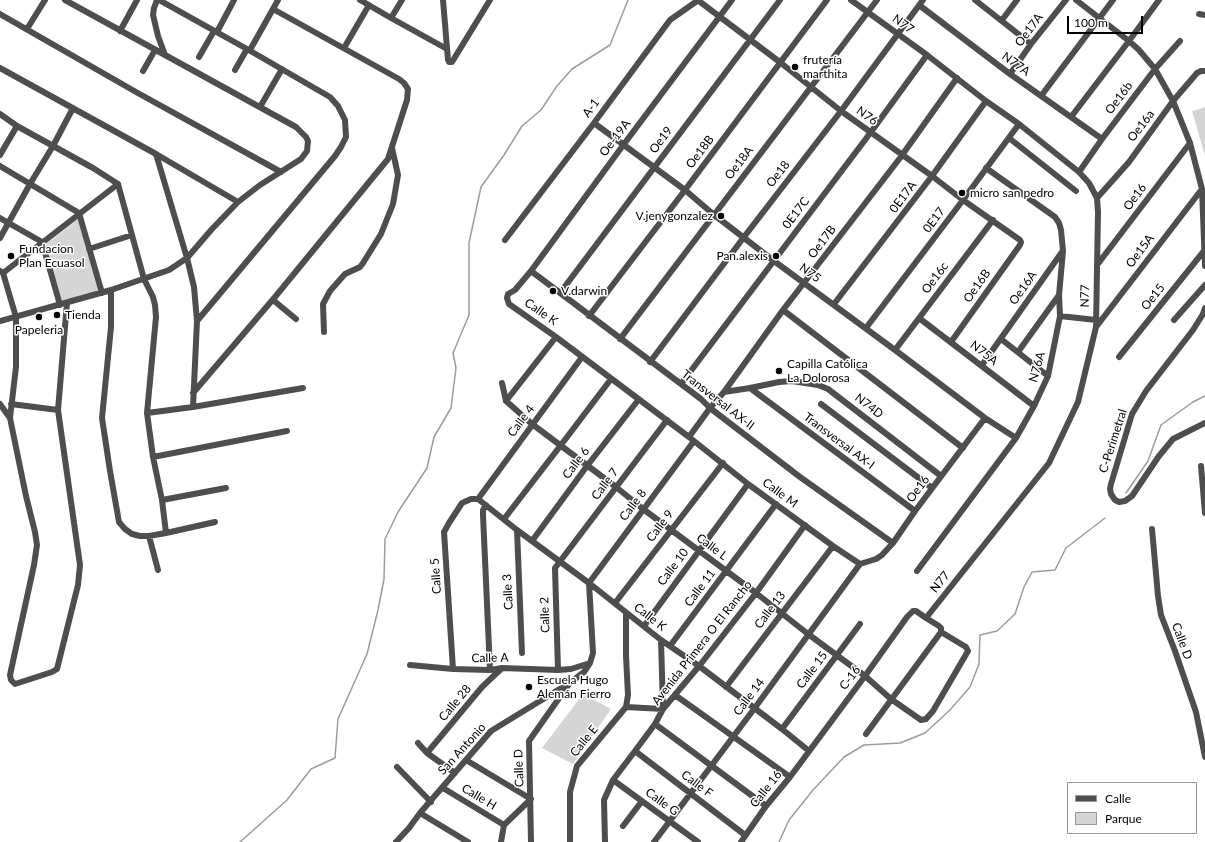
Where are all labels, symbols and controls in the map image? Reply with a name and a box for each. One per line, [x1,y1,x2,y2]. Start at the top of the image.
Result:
scale bar [1069,8,1145,34]
street label: N77 [889,11,917,37]
street label: Oe17A [1012,11,1046,49]
text: 100 m [1074,15,1108,30]
street label: N77A [999,49,1033,79]
place label: frutería marthita [803,53,847,81]
marker: frutería marthita [790,62,800,72]
street label: Oe16b [1102,79,1136,117]
street label: A-1 [579,96,603,120]
street label: N76 [853,103,881,129]
street label: Oe16a [1124,107,1158,145]
street label: Oe-19A [597,117,633,159]
street label: Oe19 [646,124,676,156]
street label: Oe18B [683,133,717,171]
street label: Oe18A [722,144,756,182]
street label: Oe18 [763,158,793,190]
street label: 0E17A [886,178,920,216]
street label: Oe16 [1120,181,1150,213]
place label: micro san pedro [970,186,1054,200]
marker: micro san pedro [957,188,967,198]
street label: 0E17C [779,194,813,232]
street label: 0E17 [920,205,948,235]
place label: V.jenygonzalez [635,209,713,223]
marker: V.jenygonzalez [716,211,726,221]
street label: Oe17B [805,223,839,261]
street label: Oe15A [1123,232,1157,270]
place label: Fundacion Plan Ecuasol [19,242,85,270]
place label: Pan.alexis [716,249,768,263]
marker: Fundacion Plan Ecuasol [6,251,16,261]
marker: Pan.alexis [771,251,781,261]
street label: Oe16c [919,259,951,297]
street label: N75 [796,260,824,286]
street label: Oe16B [960,266,994,306]
street label: Oe16A [1006,268,1040,308]
street label: Oe15 [1138,281,1168,313]
place label: V.darwin [561,284,607,298]
street label: N77 [1078,284,1092,308]
marker: V.darwin [548,286,558,296]
street label: Calle K [522,295,560,329]
place label: Tienda [65,308,101,322]
marker: Tienda [52,310,62,320]
marker: Papeleria [34,312,44,322]
place label: Papeleria [15,323,63,337]
street label: N75A [967,338,1001,368]
street label: N76A [1026,350,1048,384]
place label: Capilla Católica La Dolorosa [787,357,868,385]
marker: Capilla Católica La Dolorosa [774,366,784,376]
street label: Transversal AX-II [679,367,757,433]
street label: N74D [852,390,886,422]
street label: Calle 4 [505,402,537,440]
street label: C-Perimetral [1096,407,1130,475]
street label: Transversal AX-I [801,410,877,472]
street label: Calle 6 [559,444,593,482]
street label: Calle 7 [588,465,622,503]
street label: Oe16 [903,473,933,505]
street label: Calle M [760,475,800,511]
street label: Calle 8 [616,486,650,524]
street label: Calle 9 [643,507,677,545]
street label: Calle L [694,531,730,563]
street label: Calle 10 [654,546,692,588]
street label: Calle 5 [428,558,444,594]
street label: Calle 11 [681,567,719,609]
street label: N77 [927,568,953,596]
street label: Calle 3 [500,574,516,610]
street label: Avenida Primera O El Rancho [649,578,755,708]
street label: Calle 13 [751,589,789,631]
street label: Calle 2 [537,597,553,633]
street label: Calle K [631,600,669,634]
street label: Calle D [1169,621,1195,661]
street label: Calle 15 [793,649,831,691]
street label: Calle A [471,650,509,666]
street label: C-16 [836,663,864,693]
place label: Escuela Hugo Alemán Fierro [537,673,611,701]
street label: Calle 14 [730,676,768,718]
street label: Calle 28 [436,682,474,724]
marker: Escuela Hugo Alemán Fierro [524,682,534,692]
street label: San Antonio [435,720,489,778]
street label: Calle E [567,722,601,760]
street label: Calle D [511,749,527,787]
street label: Calle F [678,767,716,801]
street label: Calle 16 [747,768,785,810]
street label: Calle H [459,781,499,813]
legend [1067,782,1197,834]
street label: Calle G [642,785,682,819]
text: Calle [1105,791,1131,806]
text: Parque [1105,811,1142,826]

